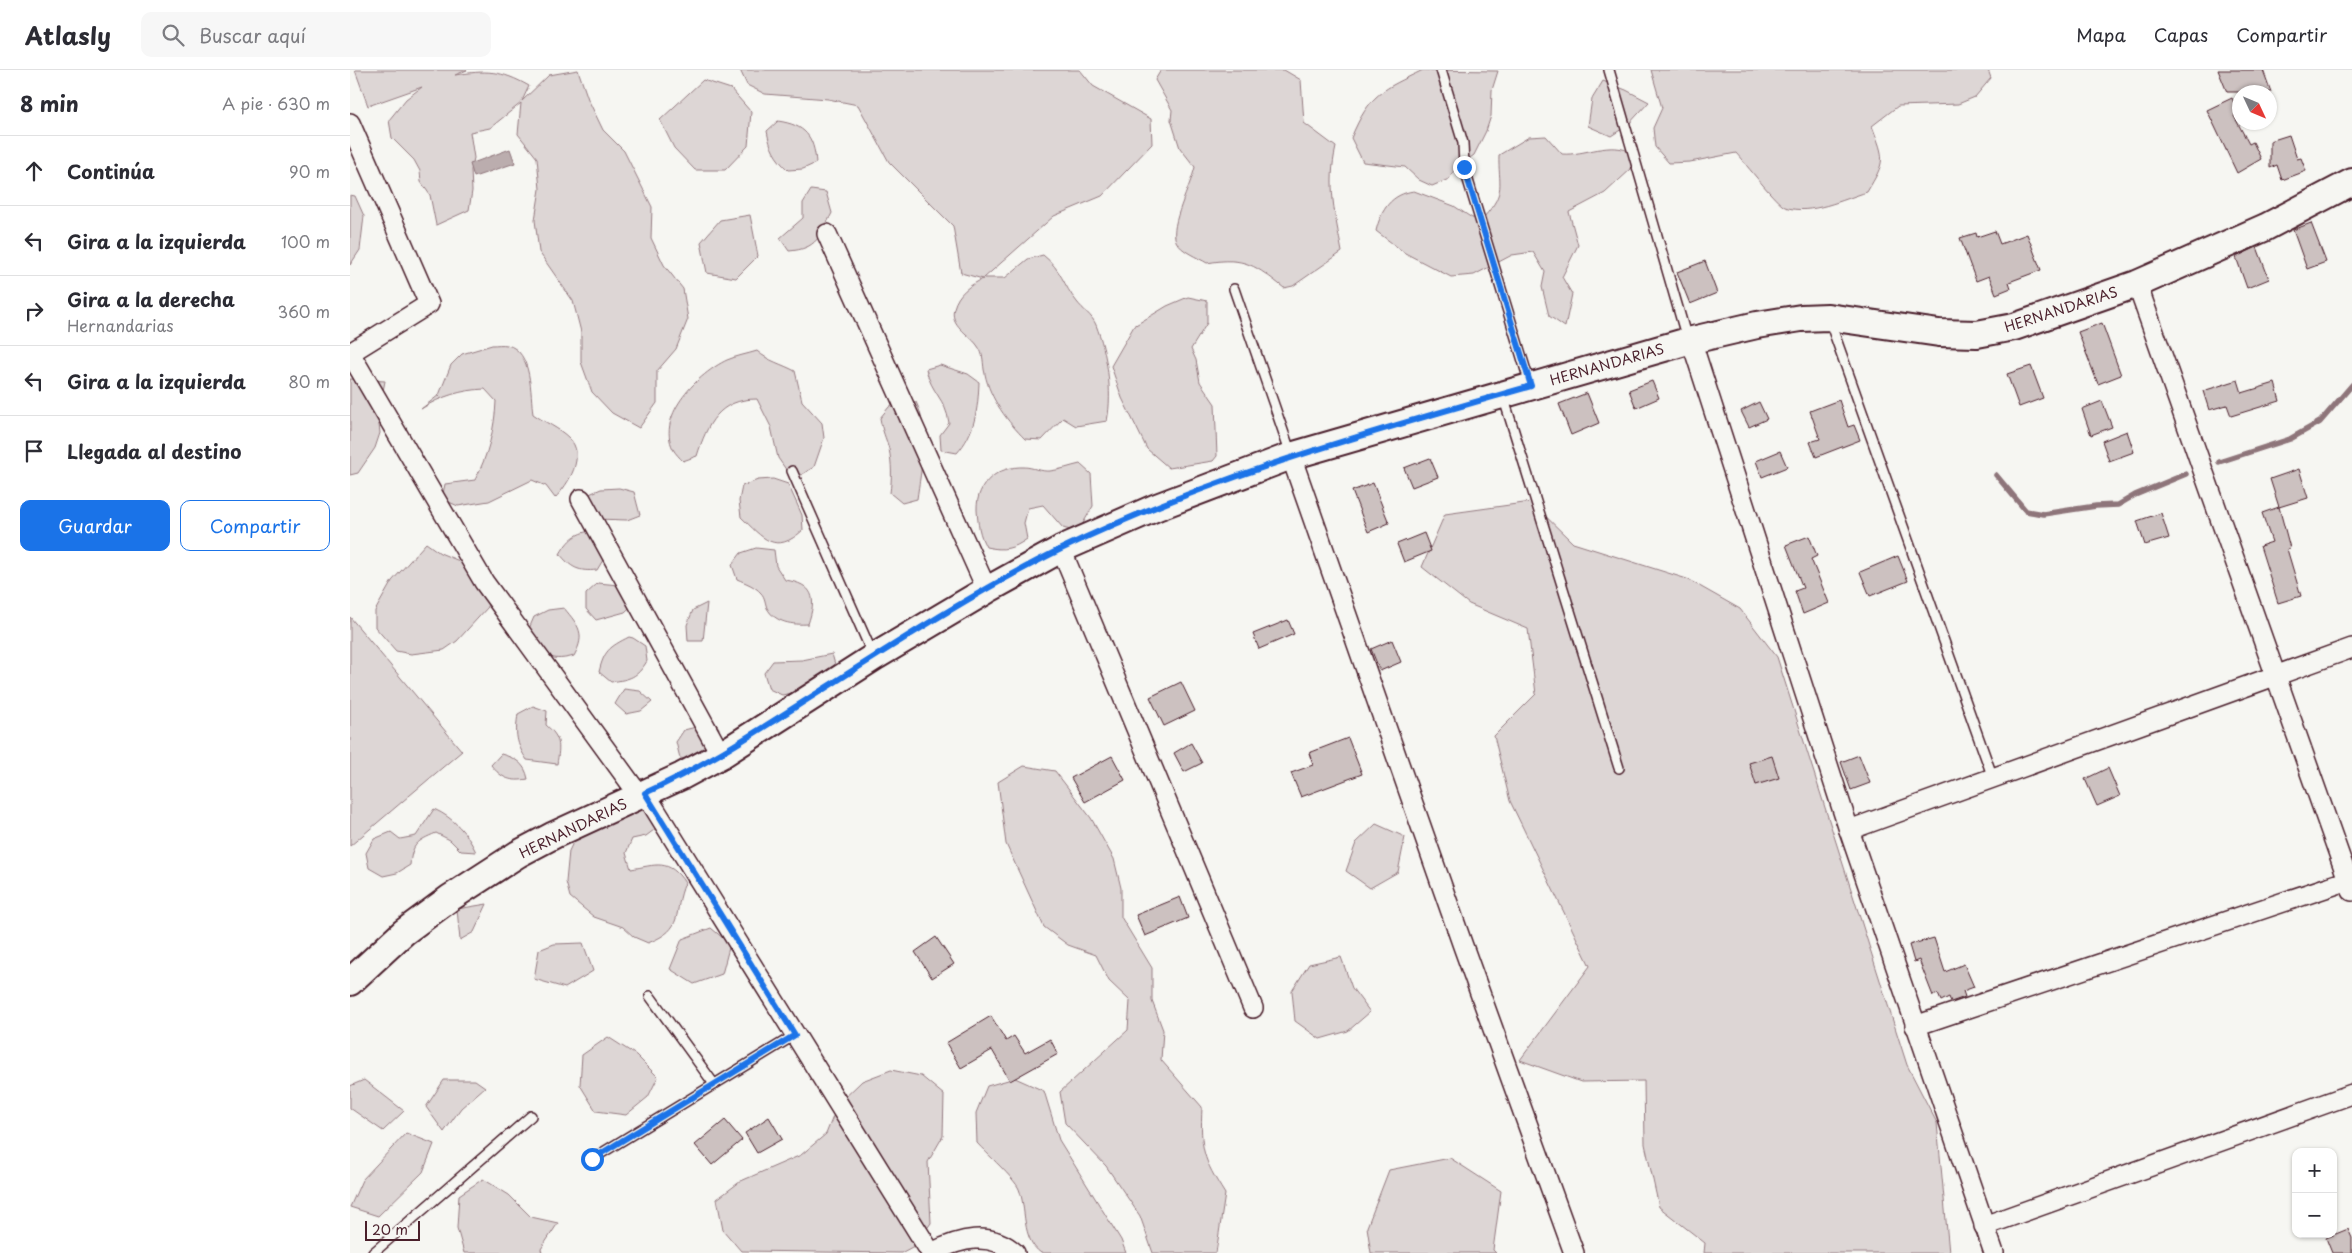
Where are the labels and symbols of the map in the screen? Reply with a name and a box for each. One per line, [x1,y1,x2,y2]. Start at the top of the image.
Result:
north arrow [2232,85,2277,130]
route end [1453,156,1476,179]
street label: HERNANDARIAS [2002,281,2120,337]
street label: HERNANDARIAS [1547,338,1667,390]
street label: HERNANDARIAS [515,793,631,863]
route start [581,1148,604,1171]
scale bar [365,1218,420,1241]

